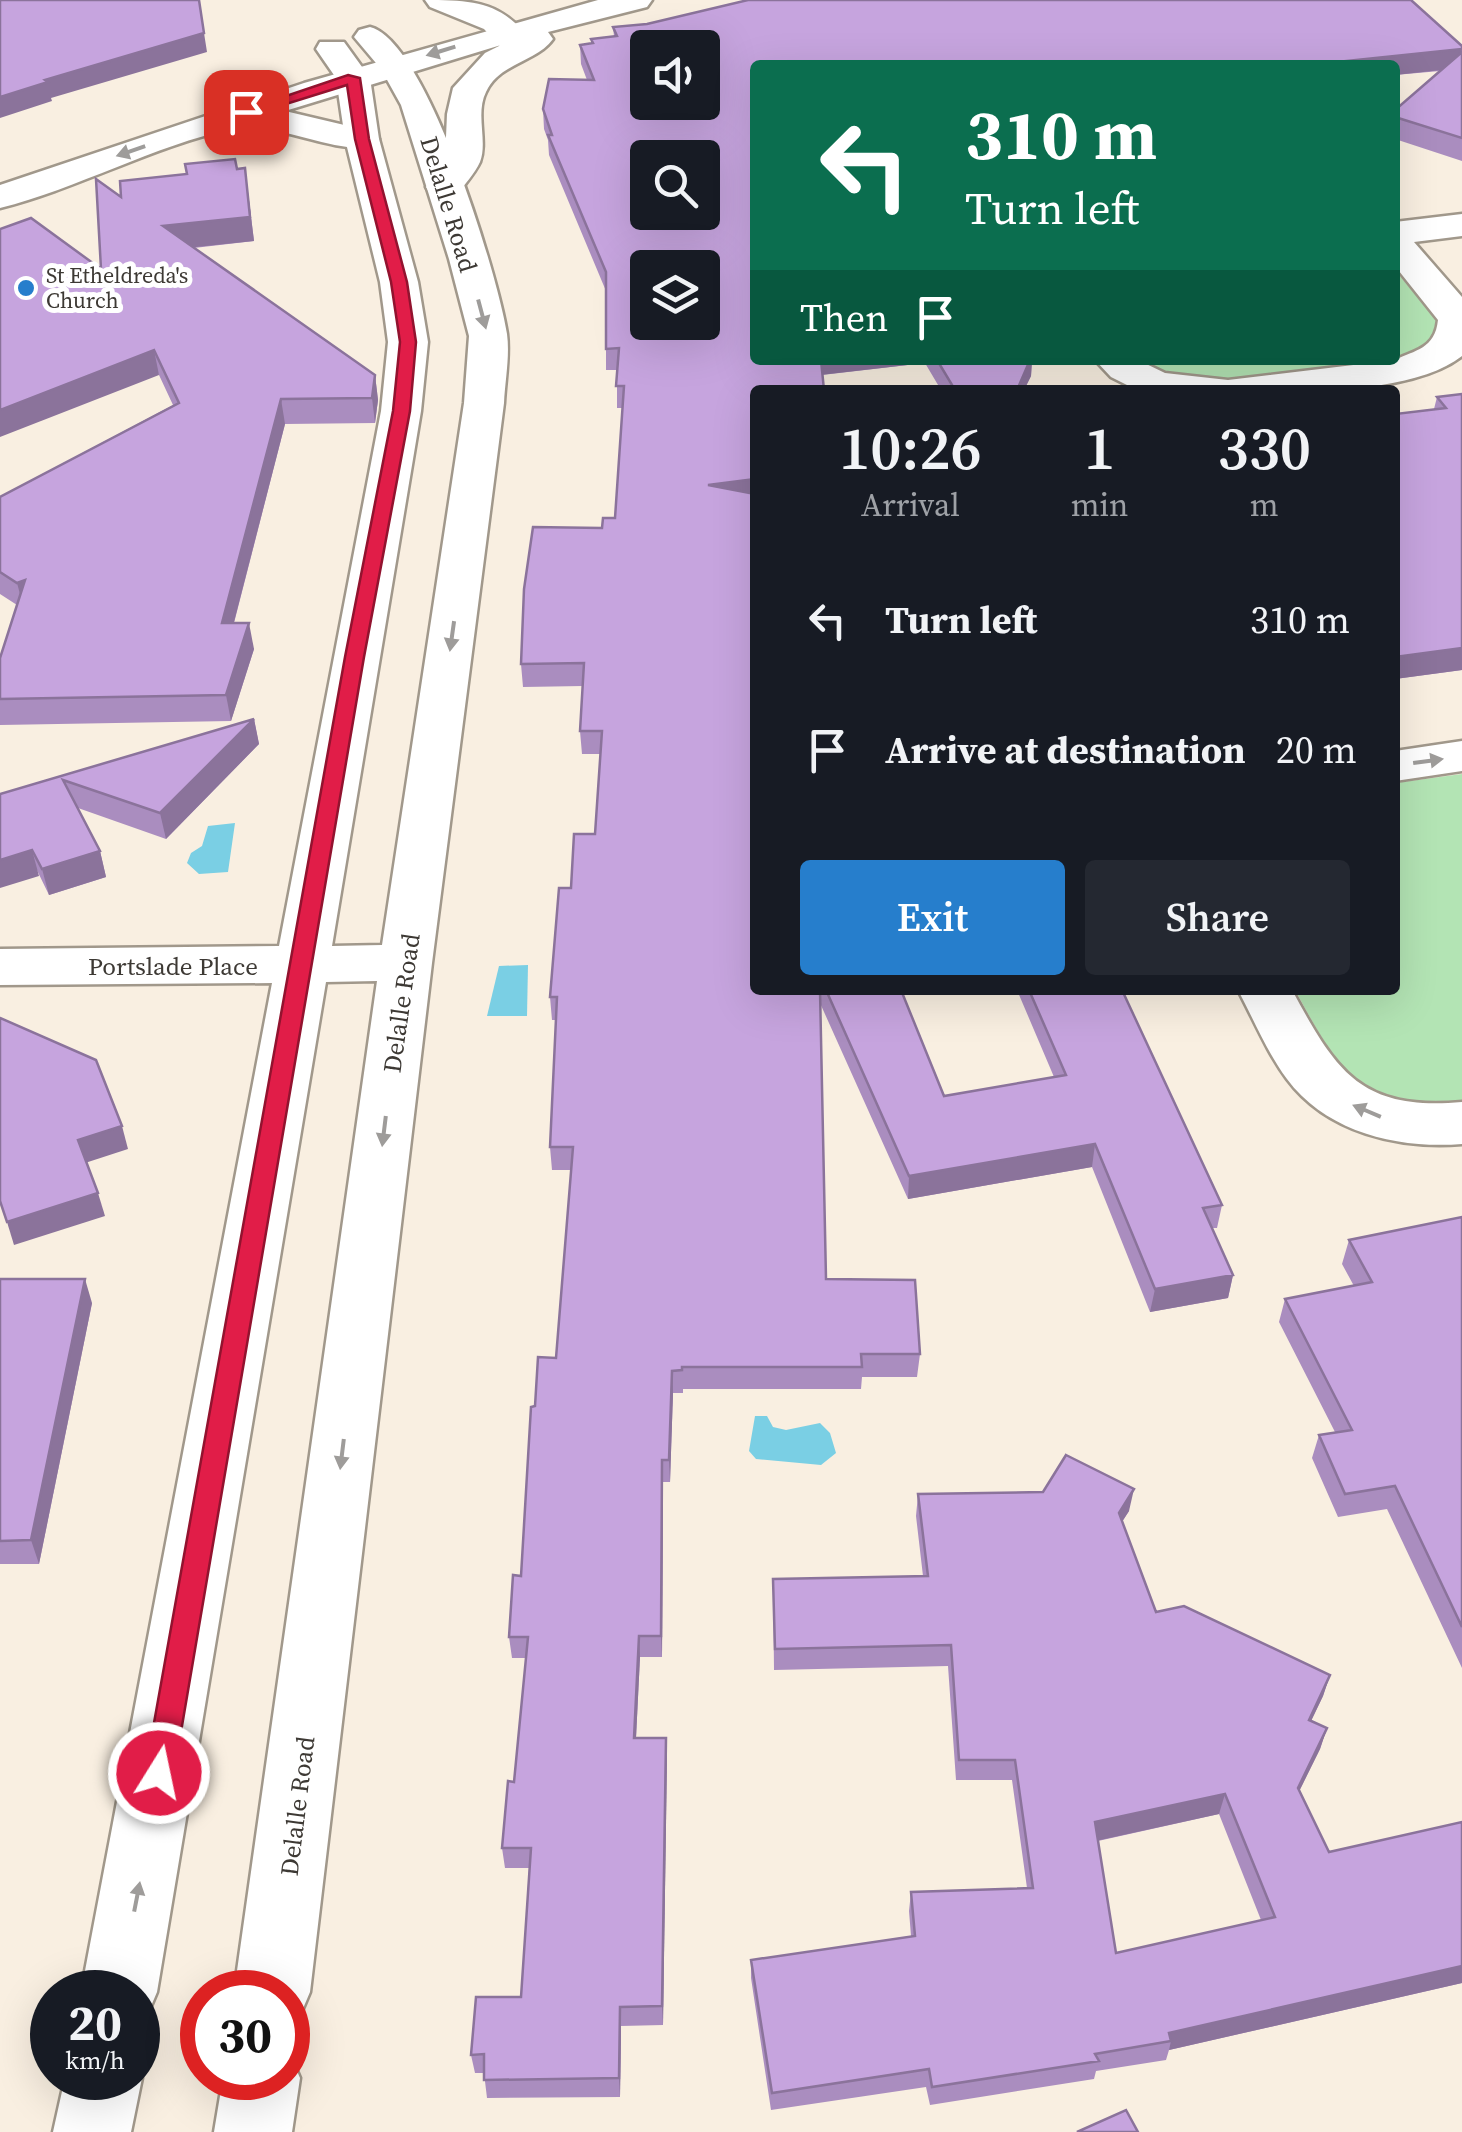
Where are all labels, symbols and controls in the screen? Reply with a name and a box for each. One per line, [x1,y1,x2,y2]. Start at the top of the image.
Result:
map controls [630,30,720,340]
button: sound [630,30,720,120]
one-way arrow [425,44,455,59]
pin [204,70,289,155]
icon: arrive [219,85,274,140]
text: 310 m [965,86,1157,182]
icon: left [800,100,930,230]
street label: Delalle Road [412,132,486,276]
button: search [630,140,720,230]
one-way arrow [116,145,146,160]
text: Turn left [965,177,1139,239]
button: layers [630,250,720,340]
place label: St Etheldreda's Church [46,260,188,315]
marker: St Etheldreda's Church [15,277,37,299]
icon: arrive [908,290,963,345]
text: Then [800,292,888,344]
one-way arrow [475,299,490,330]
text: 10:26 [839,407,982,489]
text: 1 [1084,407,1115,489]
text: 330 [1217,407,1311,489]
text: Arrival [861,483,960,527]
text: min [1071,483,1128,527]
text: m [1250,483,1279,527]
icon: left [800,593,855,648]
text: Turn left [885,594,1037,646]
text: 310 m [1250,594,1350,646]
one-way arrow [443,621,459,652]
icon: arrive [800,723,855,778]
text: Arrive at destination [885,724,1246,776]
text: 20 m [1276,724,1357,776]
one-way arrow [1413,752,1445,768]
button: Exit [800,860,1065,975]
button: Share [1085,860,1350,975]
street label: Delalle Road [374,931,428,1075]
street label: Portslade Place [88,949,258,983]
one-way arrow [1351,1103,1381,1119]
one-way arrow [376,1116,392,1148]
one-way arrow [334,1438,350,1470]
position arrow [107,1721,211,1825]
street label: Delalle Road [272,1734,322,1878]
one-way arrow [129,1881,145,1912]
speed limit sign: 30 [180,1970,310,2100]
text: 20 [68,1988,122,2057]
text: km/h [65,2043,125,2077]

